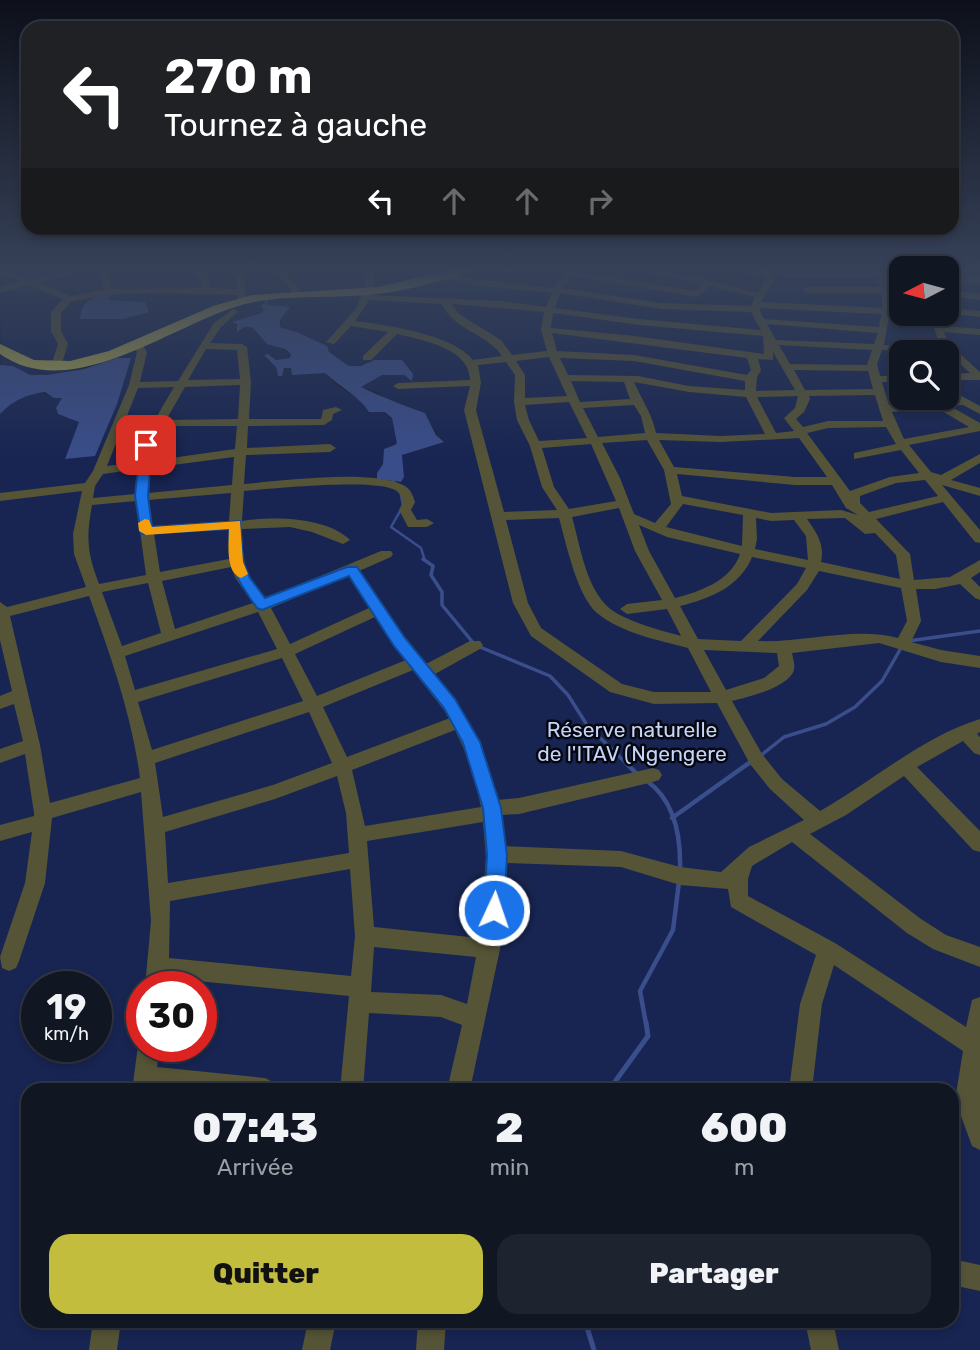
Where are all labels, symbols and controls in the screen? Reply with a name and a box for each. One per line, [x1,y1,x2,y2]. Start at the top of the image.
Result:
text: 270 m [164,47,313,105]
icon: left [49,49,140,140]
text: Tournez à gauche [164,106,427,144]
icon: left [362,182,400,220]
icon: ahead [435,182,473,220]
icon: ahead [508,182,546,220]
icon: right [581,182,619,220]
north arrow [889,256,959,326]
map controls [889,256,959,410]
button: search [889,340,959,410]
pin [116,415,176,475]
icon: arrive [127,426,165,464]
park label: Réserve naturelle de l'ITAV (Ngengere [537,717,727,766]
position arrow [457,873,531,947]
speed limit sign: 30 [126,971,217,1062]
text: 19 [47,986,86,1028]
text: km/h [44,1023,89,1045]
text: 07:43 [192,1103,318,1153]
text: 2 [495,1103,524,1153]
text: 600 [701,1103,788,1153]
text: Arrivée [217,1153,294,1181]
text: min [490,1153,529,1181]
text: m [734,1153,754,1181]
button: Quitter [49,1234,483,1314]
button: Partager [497,1234,931,1314]

